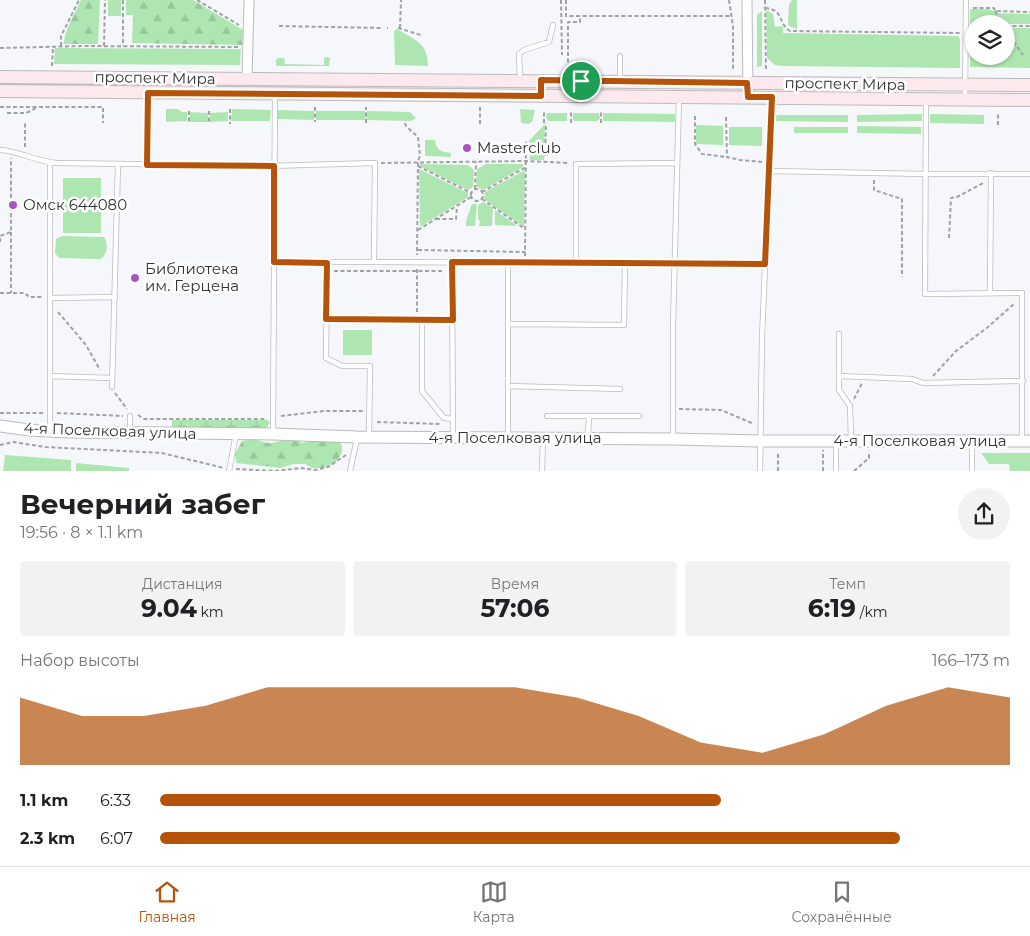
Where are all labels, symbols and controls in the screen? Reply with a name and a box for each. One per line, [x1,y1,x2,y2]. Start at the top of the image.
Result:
map controls [965,15,1015,65]
button: layers [965,15,1015,65]
pin [560,60,602,102]
street label: проспект Мира [94,67,216,88]
icon: arrive [567,67,595,95]
street label: проспект Мира [784,73,906,94]
place label: Masterclub [477,138,561,157]
marker: Masterclub [461,142,473,154]
place label: Омск 644080 [23,195,127,214]
marker: Омск 644080 [7,199,19,211]
place label: Библиотека им. Герцена [145,259,239,295]
marker: Библиотека им. Герцена [129,272,141,284]
street label: 4-я Поселковая улица [23,418,197,443]
street label: 4-я Поселковая улица [428,428,602,447]
street label: 4-я Поселковая улица [833,431,1007,450]
text: Вечерний забег [20,487,265,521]
button: share [958,488,1010,540]
text: 19:56 · 8 × 1.1 km [20,523,143,542]
text: Дистанция [142,575,223,593]
text: Время [491,575,539,593]
text: Темп [829,575,866,593]
text: 9.04 [141,593,197,623]
text: 57:06 [480,593,550,623]
text: 6:19 [808,593,856,623]
text: km [197,603,224,621]
text: /km [856,603,888,621]
text: Набор высоты [20,651,140,670]
text: 166–173 m [932,651,1010,670]
text: 1.1 km [20,791,68,810]
text: 6:33 [100,791,131,810]
text: 2.3 km [20,829,75,848]
text: 6:07 [100,829,133,848]
tab: Главная [138,878,196,926]
tab: Карта [473,878,515,926]
tab: Сохранённые [791,878,892,926]

